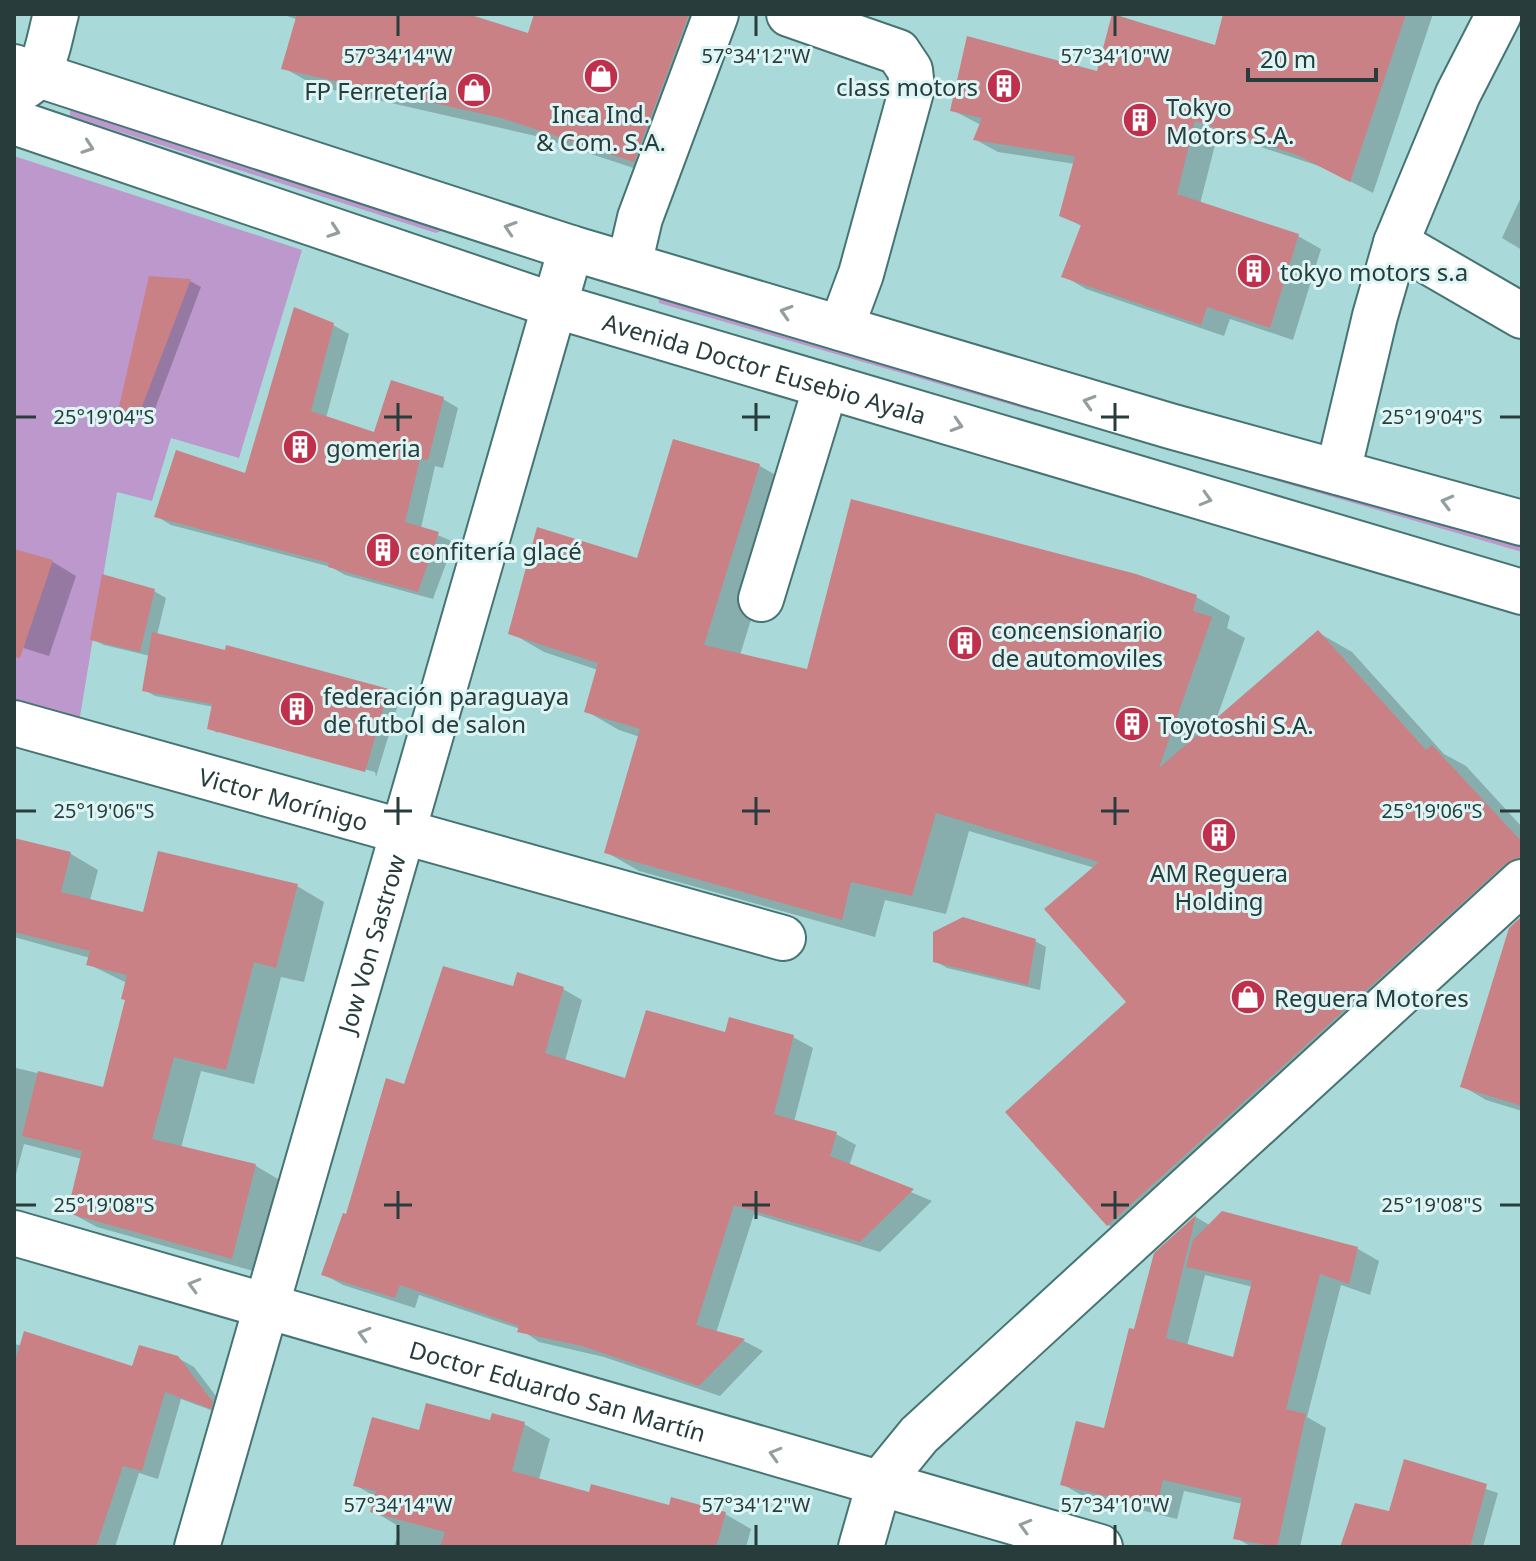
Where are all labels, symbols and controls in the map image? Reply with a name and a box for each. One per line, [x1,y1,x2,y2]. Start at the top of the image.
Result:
scale bar [1248,32,1376,82]
text: 57°34'14"W [344,42,453,69]
text: 57°34'12"W [702,42,811,69]
text: 57°34'10"W [1061,42,1170,69]
text: 20 m [1260,42,1316,75]
shop icon: Inca Ind. & Com. S.A. [582,57,620,95]
building icon: class motors [985,67,1023,105]
place label: class motors [836,70,978,103]
shop icon: FP Ferretería [455,71,493,109]
place label: FP Ferretería [304,74,448,107]
place label: Tokyo Motors S.A. [1166,90,1295,151]
place label: Inca Ind. & Com. S.A. [536,97,666,158]
building icon: Tokyo Motors S.A. [1121,101,1159,139]
one-way arrow [80,138,94,154]
one-way arrow [326,221,340,237]
one-way arrow [504,222,518,238]
building icon: tokyo motors s.a [1235,252,1273,290]
place label: tokyo motors s.a [1280,255,1468,288]
street label: Avenida Doctor Eusebio Ayala [599,304,930,431]
one-way arrow [779,305,793,321]
one-way arrow [1082,395,1096,411]
text: 25°19'04"S [54,403,154,430]
text: 25°19'04"S [1382,403,1482,430]
one-way arrow [949,416,963,432]
building icon: gomeria [281,428,319,466]
place label: gomeria [326,431,421,464]
one-way arrow [1198,490,1212,506]
one-way arrow [1440,495,1454,511]
building icon: confitería glacé [364,531,402,569]
place label: confitería glacé [409,534,582,567]
place label: concensionario de automoviles [991,613,1163,674]
building icon: concensionario de automoviles [946,624,984,662]
place label: federación paraguaya de futbol de salon [323,679,569,740]
building icon: federación paraguaya de futbol de salon [278,690,316,728]
building icon: Toyotoshi S.A. [1113,705,1151,743]
place label: Toyotoshi S.A. [1158,708,1314,741]
street label: Victor Morínigo [195,759,372,838]
text: 25°19'06"S [54,797,154,824]
text: 25°19'06"S [1382,797,1482,824]
building icon: AM Reguera Holding [1200,816,1238,854]
street label: Jow Von Sastrow [329,850,412,1039]
place label: AM Reguera Holding [1150,856,1288,917]
shop icon: Reguera Motores [1229,978,1267,1016]
place label: Reguera Motores [1274,981,1469,1014]
text: 25°19'08"S [54,1191,154,1218]
text: 25°19'08"S [1382,1191,1482,1218]
one-way arrow [187,1278,201,1294]
one-way arrow [358,1327,372,1343]
street label: Doctor Eduardo San Martín [406,1332,710,1449]
one-way arrow [769,1447,783,1463]
text: 57°34'14"W [344,1491,453,1518]
text: 57°34'12"W [702,1491,811,1518]
text: 57°34'10"W [1061,1491,1170,1518]
one-way arrow [1019,1519,1033,1535]

